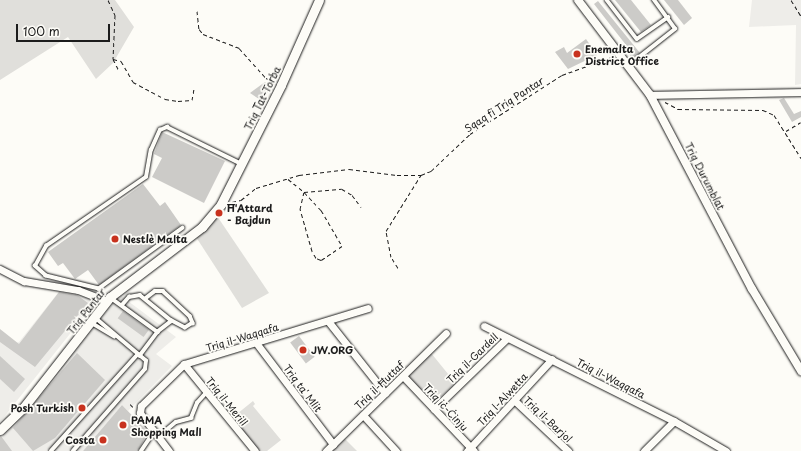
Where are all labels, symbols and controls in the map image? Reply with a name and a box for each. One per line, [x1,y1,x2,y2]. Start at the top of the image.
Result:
scale bar [18,16,112,42]
text: 100 m [23,22,60,40]
place label: Enemalta District Office [585,42,659,66]
marker: Enemalta District Office [572,49,582,59]
street label: Triq Tat-Torba [241,64,283,132]
street label: Sqaq fi Triq Pantar [462,74,546,134]
street label: Triq Durumblat [683,140,727,212]
place label: Ħ'Attard - Bajdun [227,201,273,224]
marker: Ħ'Attard - Bajdun [214,208,224,218]
place label: Nestlè Malta [123,233,188,245]
marker: Nestlè Malta [110,234,120,244]
street label: Triq Pantar [64,285,108,337]
street label: Triq il-Waqqafa [204,320,280,354]
street label: Triq il-Gardell [444,330,500,386]
place label: JW.ORG [311,344,353,356]
marker: JW.ORG [298,345,308,355]
street label: Triq il-Waqqafa [574,355,648,401]
street label: Triq il-Ħuttaf [352,358,406,412]
street label: Triq ta' Mlit [281,362,325,414]
street label: Triq l-Alwetta [474,370,530,428]
street label: Triq il-Merill [204,374,250,428]
street label: Triq iċ-Ċinju [421,381,471,433]
street label: Triq il-Barjol [521,393,575,445]
place label: Posh Turkish [10,402,74,414]
marker: Posh Turkish [77,403,87,413]
place label: PAMA Shopping Mall [131,413,202,436]
marker: PAMA Shopping Mall [118,420,128,430]
place label: Costa [65,434,95,446]
marker: Costa [98,435,108,445]

